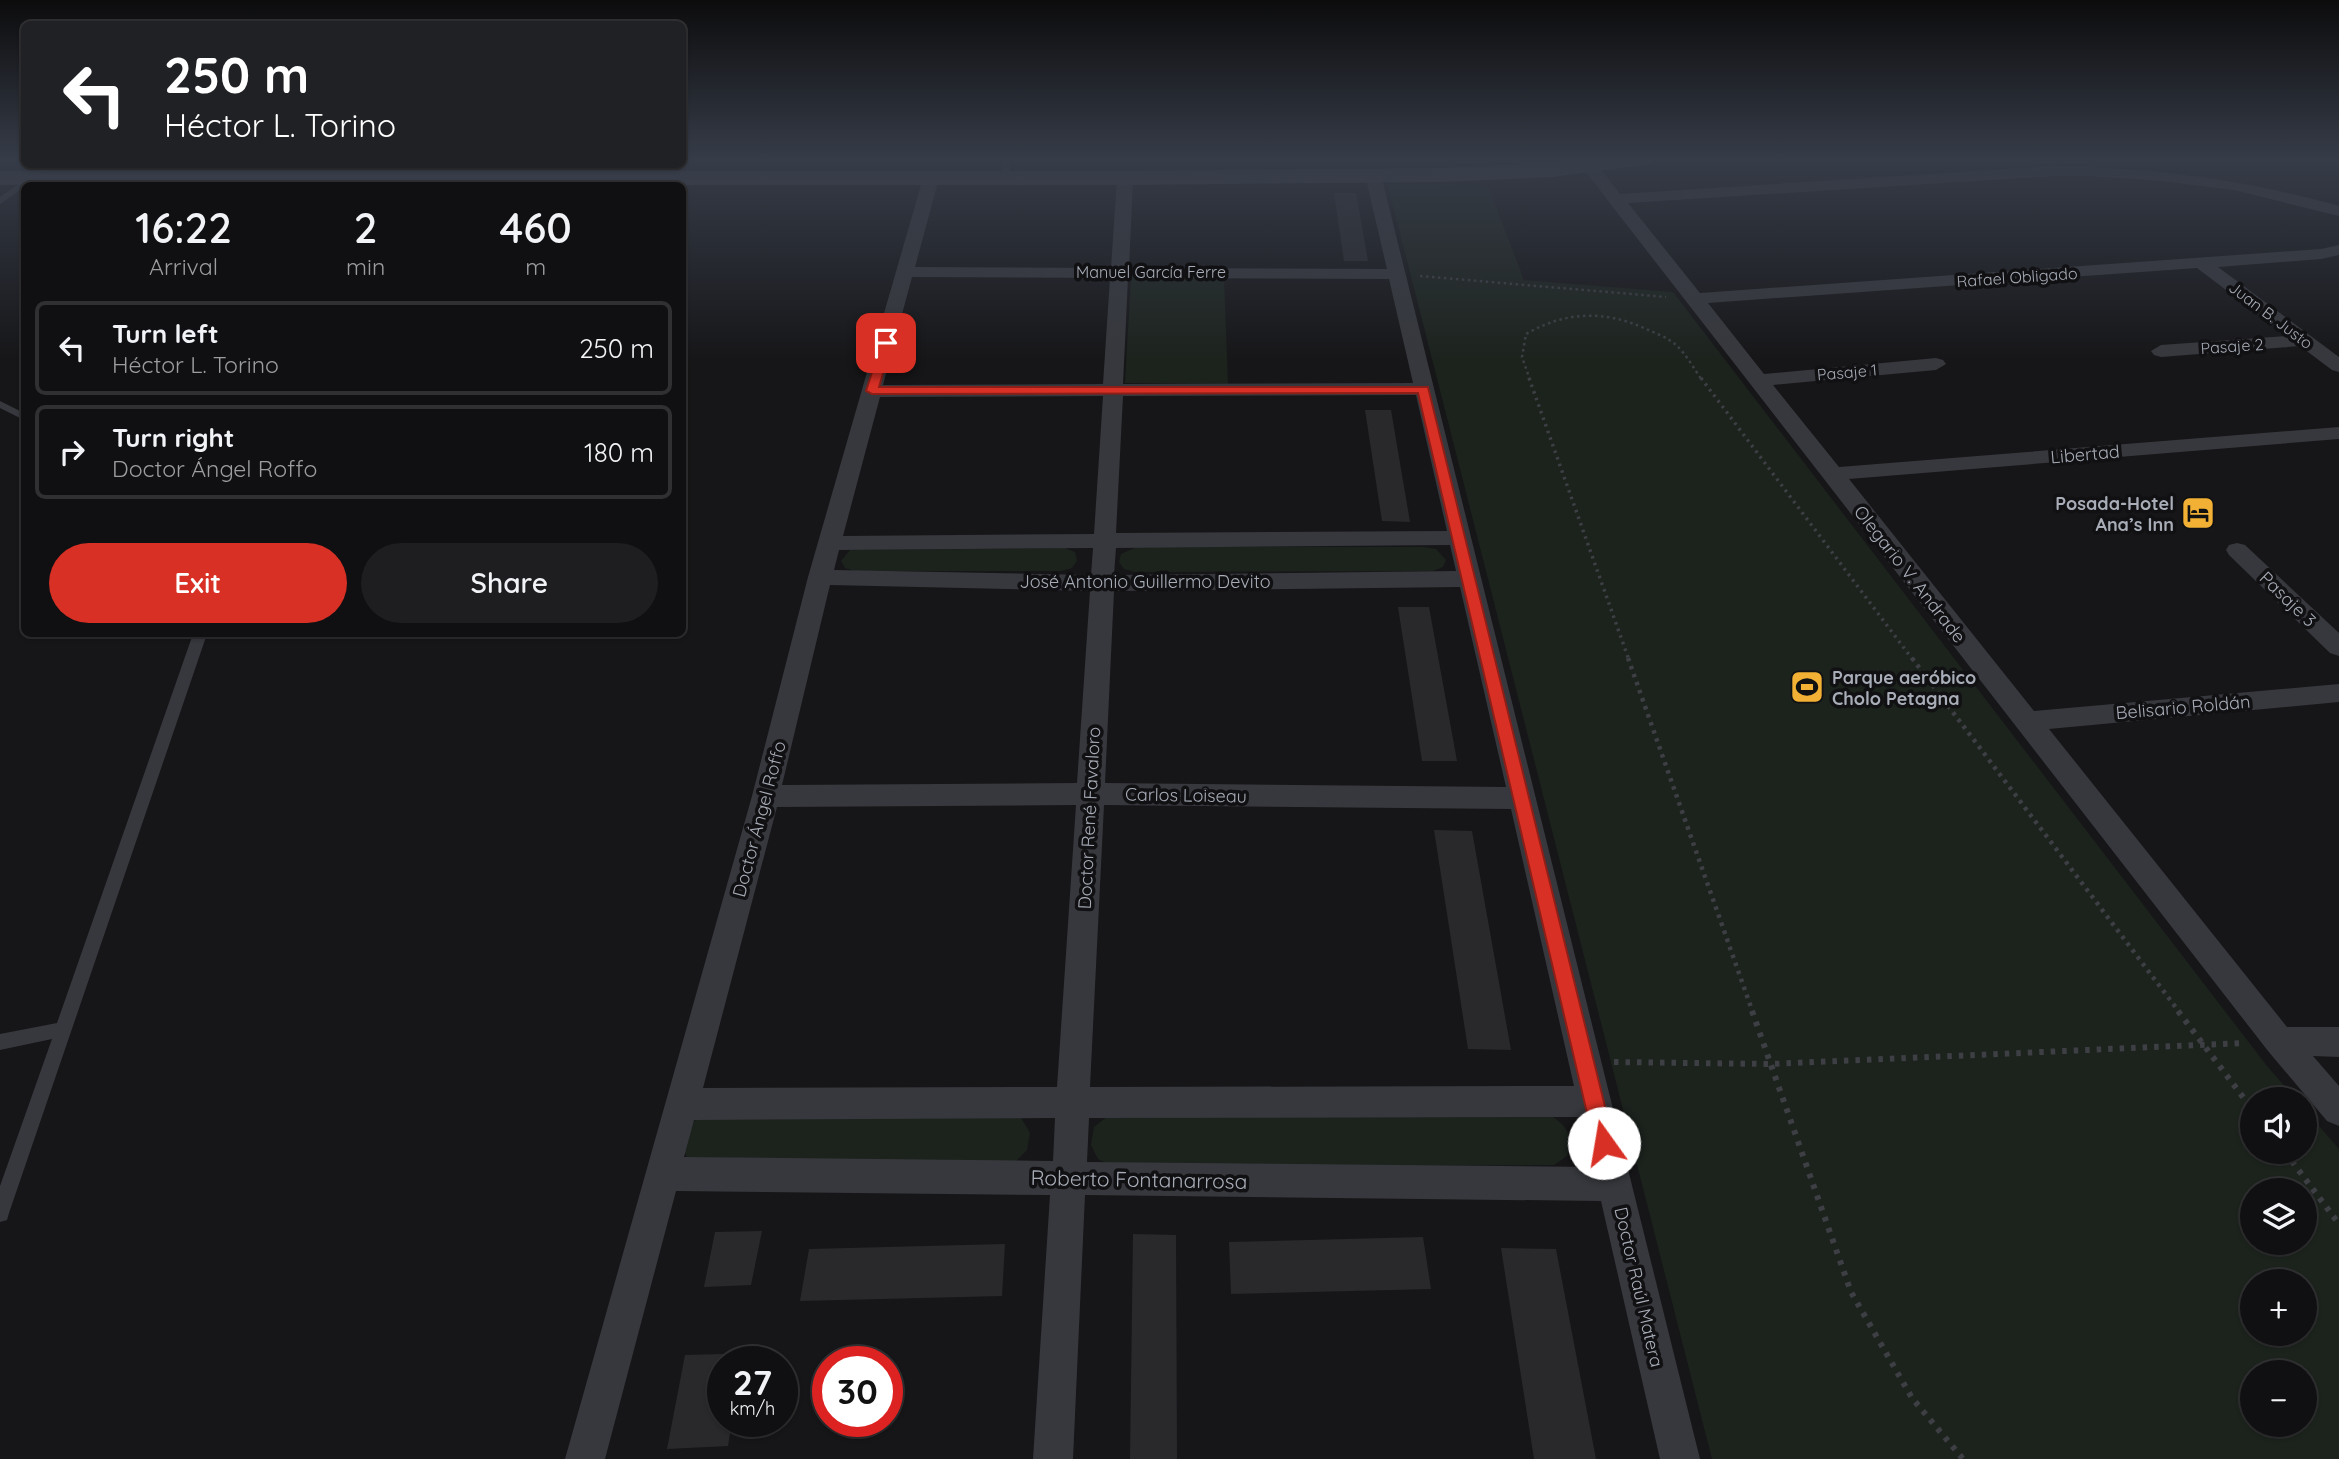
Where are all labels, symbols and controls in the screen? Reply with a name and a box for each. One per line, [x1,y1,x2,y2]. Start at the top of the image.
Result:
text: 250 m [164,44,309,105]
icon: left [49,49,140,140]
text: Héctor L. Torino [164,105,396,145]
text: 16:22 [135,201,232,254]
text: 2 [354,201,378,254]
text: 460 [499,201,572,254]
text: Arrival [149,252,218,281]
text: min [346,252,385,281]
text: m [525,252,546,281]
street label: Manuel García Ferre [1076,262,1226,282]
street label: Rafael Obligado [1956,263,2078,291]
street label: Juan B. Justo [2225,277,2317,353]
pin [856,313,916,373]
text: Turn left [112,317,219,350]
icon: arrive [867,324,905,362]
icon: left [53,329,91,367]
text: 250 m [579,332,654,365]
street label: Pasaje 2 [2200,334,2264,358]
text: Héctor L. Torino [112,350,279,379]
street label: Pasaje 1 [1816,359,1878,385]
text: Turn right [112,421,234,454]
icon: right [53,433,91,471]
text: 180 m [584,436,654,469]
street label: Libertad [2049,440,2121,468]
text: Doctor Ángel Roffo [112,454,318,483]
place label: Posada-Hotel Ana’s Inn [2055,492,2174,536]
hotel icon: Posada-Hotel Ana’s Inn [2179,494,2217,532]
street label: Olegario V. Andrade [1849,501,1971,647]
button: Exit [49,543,347,623]
button: Share [361,543,658,623]
street label: Pasaje 3 [2255,566,2321,632]
street label: José Antonio Guillermo Devito [1019,570,1271,593]
place label: Parque aeróbico Cholo Petagna [1832,666,1976,710]
sports icon: Parque aeróbico Cholo Petagna [1788,668,1826,706]
street label: Belisario Roldán [2115,690,2251,724]
street label: Doctor René Favaloro [1073,726,1105,910]
street label: Doctor Ángel Roffo [727,738,791,900]
street label: Carlos Loiseau [1125,782,1247,808]
map controls [2240,1087,2317,1437]
button: sound [2240,1087,2317,1164]
position arrow [1567,1106,1641,1180]
street label: Roberto Fontanarrosa [1030,1164,1248,1194]
button: layers [2240,1178,2317,1255]
street label: Doctor Raúl Matera [1609,1205,1669,1369]
button: + [2240,1269,2317,1346]
speed limit sign: 30 [812,1346,903,1437]
text: 27 [733,1360,772,1404]
button: − [2240,1360,2317,1437]
text: km/h [730,1397,775,1420]

